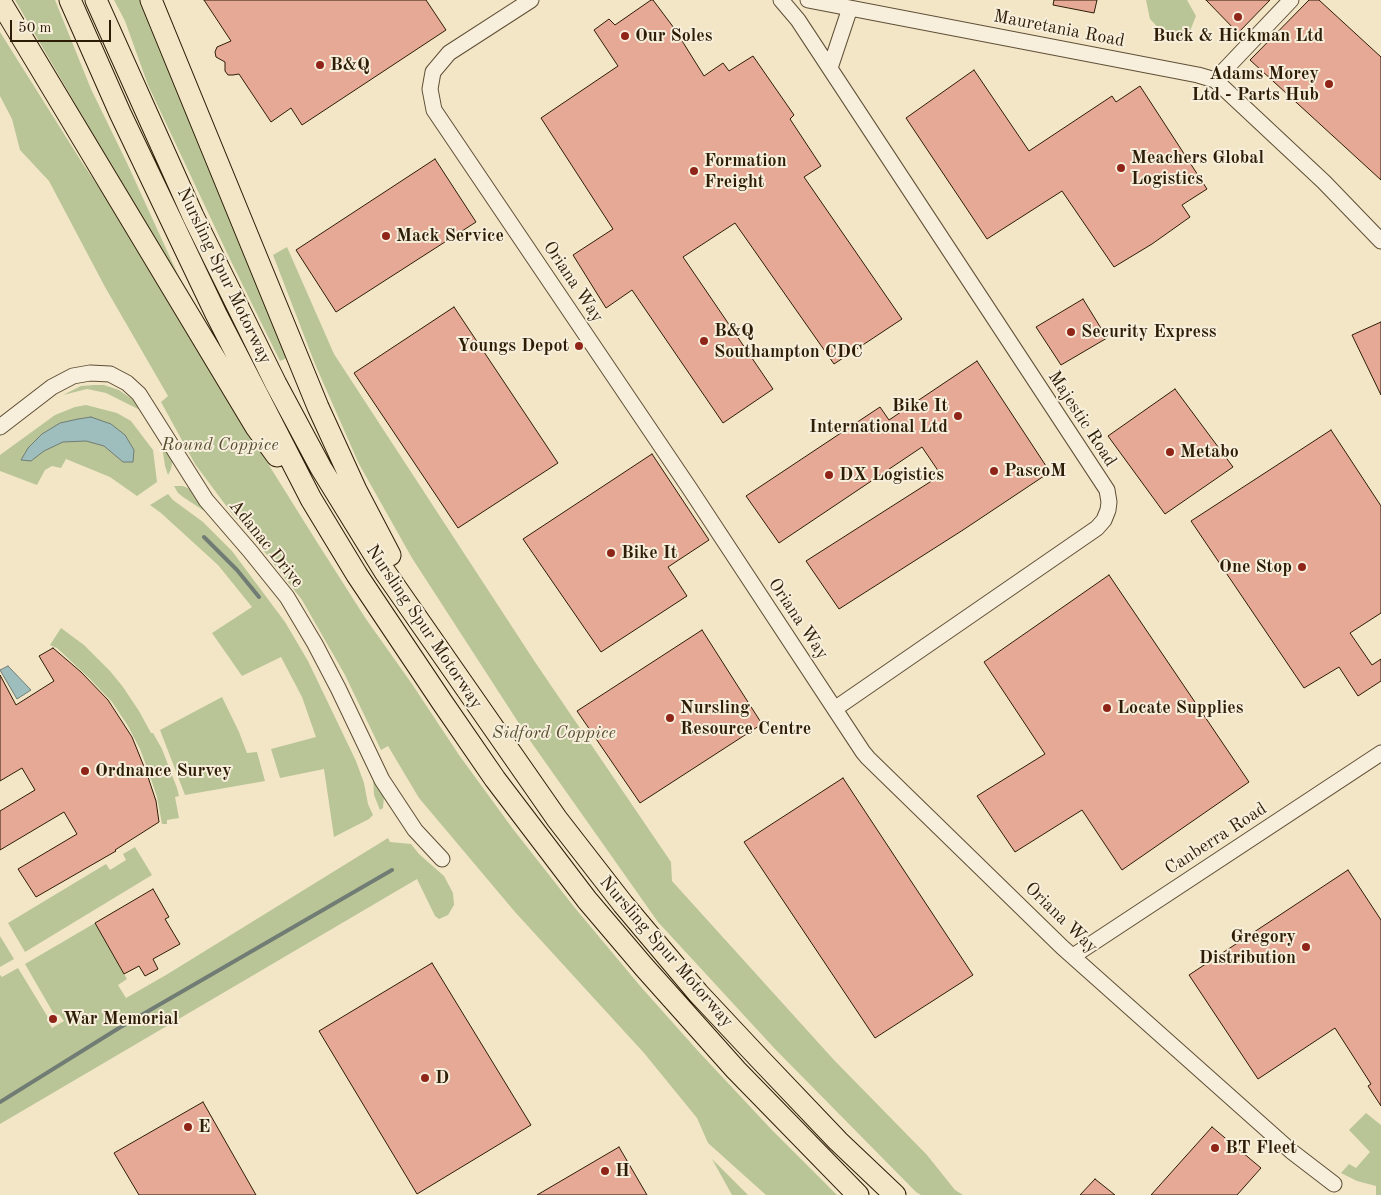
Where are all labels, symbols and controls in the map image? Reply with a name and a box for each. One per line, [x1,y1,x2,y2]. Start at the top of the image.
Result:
street label: Mauretania Road [992,6,1126,52]
scale bar [12,10,114,42]
marker: Buck & Hickman Ltd [1232,11,1244,23]
text: 50 m [18,21,52,36]
place label: Our Soles [635,25,713,47]
place label: Buck & Hickman Ltd [1153,25,1323,47]
marker: Our Soles [619,30,631,42]
place label: B&Q [330,54,370,76]
marker: B&Q [314,59,326,71]
place label: Adams Morey Ltd - Parts Hub [1192,63,1319,106]
marker: Adams Morey Ltd - Parts Hub [1323,78,1335,90]
place label: Meachers Global Logistics [1131,147,1264,190]
place label: Formation Freight [704,150,787,192]
marker: Meachers Global Logistics [1115,162,1127,174]
marker: Formation Freight [688,165,700,177]
street label: Nursling Spur Motorway [172,184,276,368]
place label: Mack Service [396,225,504,247]
marker: Mack Service [380,230,392,242]
street label: Oriana Way [538,237,608,327]
place label: B&Q Southampton CDC [714,320,863,362]
place label: Security Express [1081,321,1217,343]
marker: Security Express [1065,326,1077,338]
place label: Youngs Depot [457,335,569,357]
marker: B&Q Southampton CDC [698,335,710,347]
marker: Youngs Depot [573,340,585,352]
street label: Majestic Road [1043,367,1121,471]
place label: Bike It International Ltd [809,395,948,438]
marker: Bike It International Ltd [952,410,964,422]
park label: Round Coppice [161,434,279,456]
place label: Metabo [1180,441,1239,463]
marker: Metabo [1164,446,1176,458]
place label: PascoM [1004,460,1066,482]
place label: DX Logistics [839,464,944,486]
marker: PascoM [988,465,1000,477]
marker: DX Logistics [823,469,835,481]
street label: Adanac Drive [224,496,308,592]
street label: Nursling Spur Motorway [361,541,487,713]
place label: Bike It [621,542,677,564]
marker: Bike It [605,547,617,559]
place label: One Stop [1219,556,1292,578]
marker: One Stop [1296,561,1308,573]
street label: Oriana Way [763,574,833,664]
place label: Nursling Resource Centre [680,697,811,740]
place label: Locate Supplies [1117,697,1244,719]
marker: Locate Supplies [1101,702,1113,714]
marker: Nursling Resource Centre [664,712,676,724]
park label: Sidford Coppice [492,722,616,744]
place label: Ordnance Survey [95,760,232,782]
marker: Ordnance Survey [79,765,91,777]
street label: Canberra Road [1161,798,1271,880]
street label: Nursling Spur Motorway [594,872,738,1032]
street label: Oriana Way [1020,878,1102,958]
place label: Gregory Distribution [1199,926,1296,969]
marker: Gregory Distribution [1300,941,1312,953]
place label: War Memorial [63,1008,178,1030]
marker: War Memorial [47,1013,59,1025]
place label: D [435,1067,449,1089]
marker: D [419,1072,431,1084]
place label: E [198,1116,210,1138]
marker: E [182,1121,194,1133]
place label: BT Fleet [1225,1137,1297,1159]
marker: BT Fleet [1209,1142,1221,1154]
place label: H [615,1160,630,1182]
marker: H [599,1165,611,1177]

